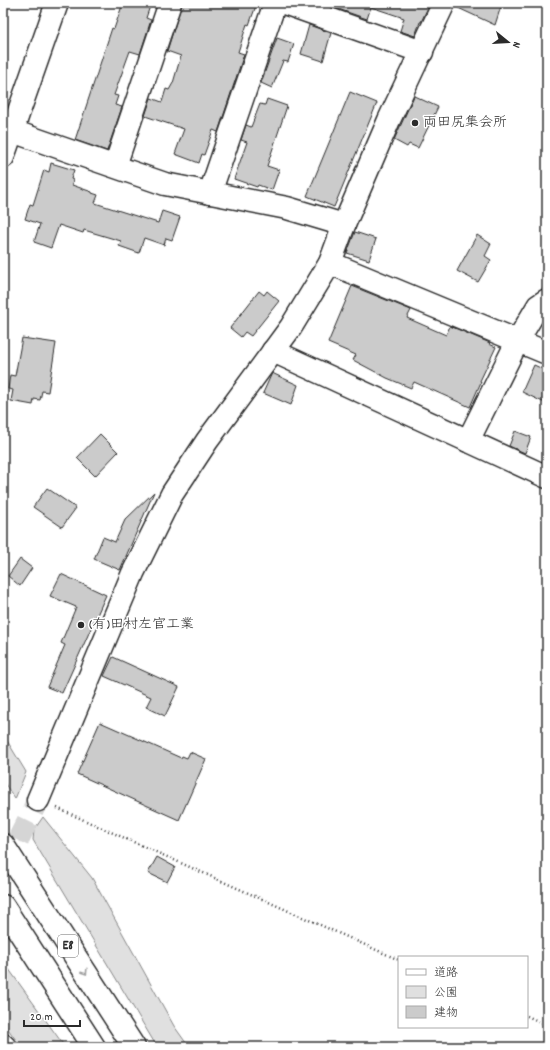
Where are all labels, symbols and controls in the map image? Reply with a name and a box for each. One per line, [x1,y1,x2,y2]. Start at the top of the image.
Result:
north arrow [488,22,528,62]
text: N [507,39,524,50]
place label: 両田尻集会所 [423,113,507,133]
marker: 両田尻集会所 [410,118,420,128]
place label: (有)田村左官工業 [89,615,194,635]
marker: (有)田村左官工業 [76,620,86,630]
road number: E8 [58,935,78,957]
legend [398,956,528,1028]
text: 道路 [434,965,458,982]
one-way arrow [80,968,88,975]
text: 公園 [434,985,458,1002]
scale bar [24,1002,80,1028]
text: 建物 [434,1005,458,1022]
text: 20 m [30,1009,53,1026]

